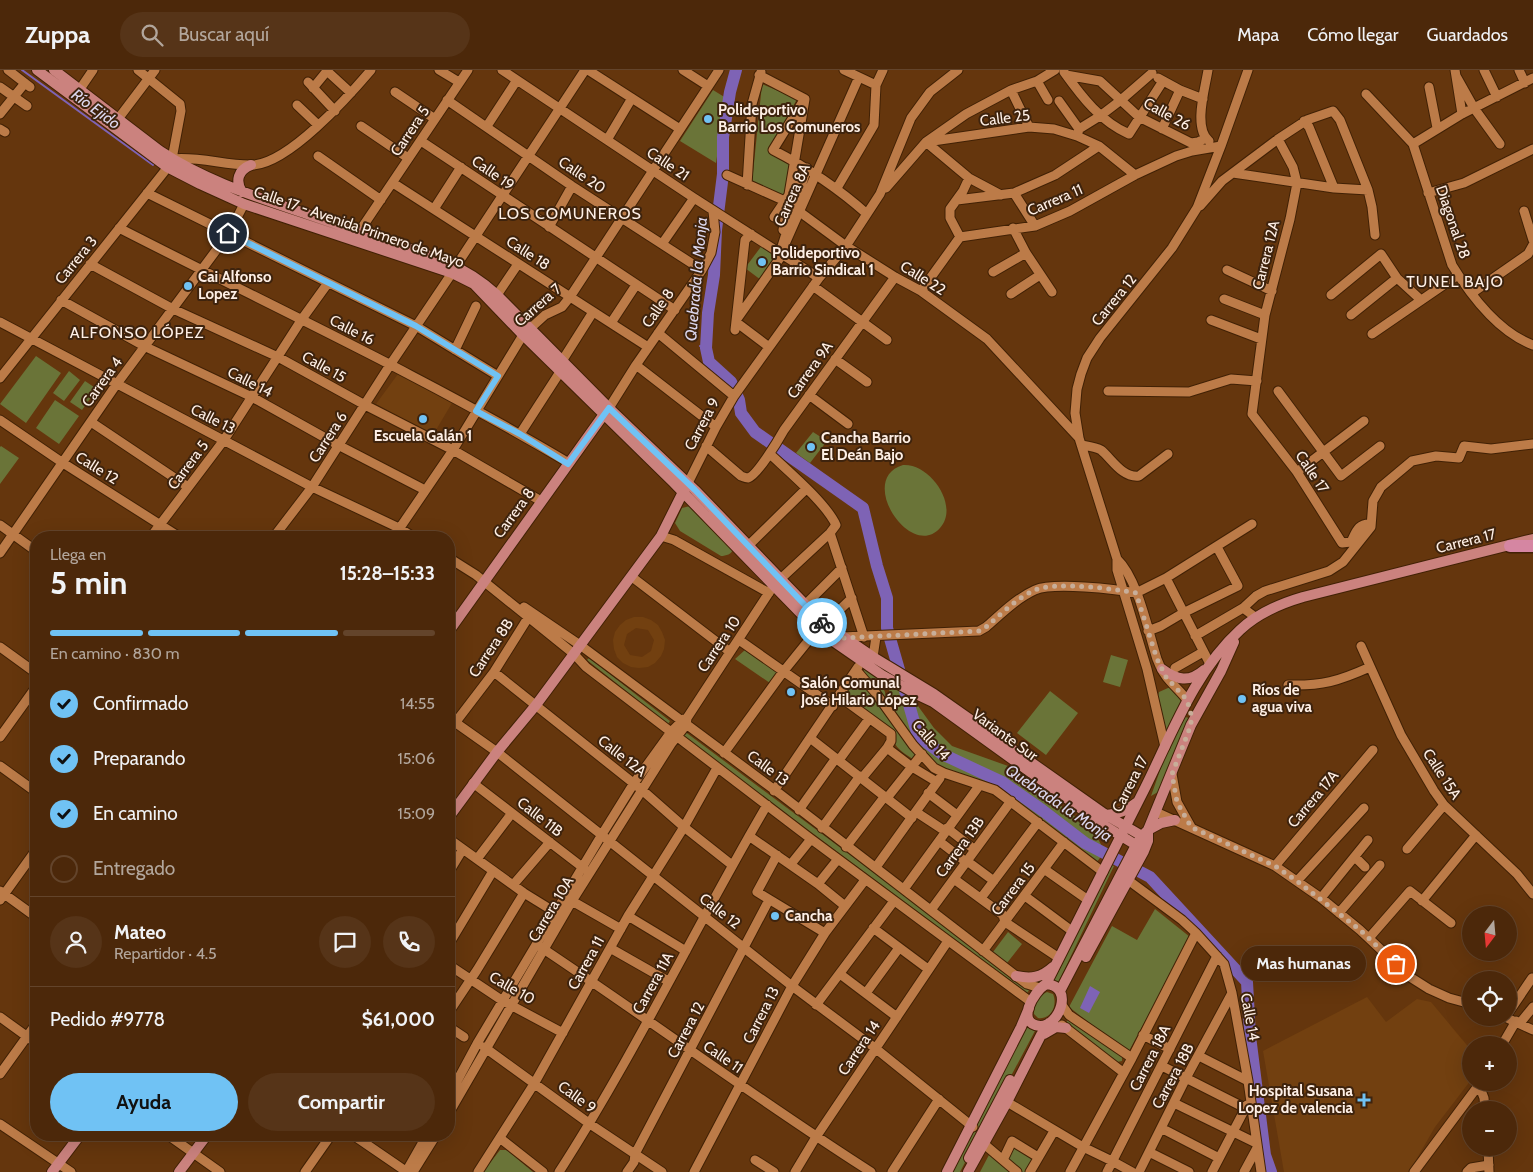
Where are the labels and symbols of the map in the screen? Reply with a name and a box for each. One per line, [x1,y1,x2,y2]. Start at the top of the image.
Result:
water label: Río Ejido [68,85,124,133]
street label: Calle 26 [1140,94,1194,134]
place label: Polideportivo Barrio Los Comuneros [718,101,860,136]
street label: Carrera 5 [387,102,433,160]
street label: Calle 25 [979,106,1031,130]
marker: Polideportivo Barrio Los Comuneros [702,113,714,125]
street label: Calle 21 [643,143,693,185]
street label: Calle 19 [468,152,518,194]
street label: Calle 20 [555,153,609,197]
street label: Carrera 8A [770,160,814,229]
street label: Carrera 11 [1025,180,1085,220]
street label: Calle 17 - Avenida Primero de Mayo [251,182,467,272]
street label: Diagonal 28 [1432,183,1474,261]
district label: LOS COMUNEROS [498,204,642,223]
pin [207,212,249,254]
water label: Quebrada la Monja [681,216,711,342]
street label: Carrera 12A [1249,218,1283,291]
street label: Carrera 3 [51,232,101,288]
street label: Calle 18 [503,232,553,274]
place label: Polideportivo Barrio Sindical 1 [772,244,874,279]
marker: Polideportivo Barrio Sindical 1 [756,256,768,268]
street label: Calle 22 [897,257,949,299]
place label: Cai Alfonso Lopez [198,268,272,303]
street label: Carrera 12 [1088,270,1140,330]
district label: TUNEL BAJO [1406,272,1504,291]
street label: Carrera 7 [511,279,565,330]
marker: Cai Alfonso Lopez [182,280,194,292]
street label: Calle 8 [638,285,678,331]
street label: Calle 16 [327,311,377,349]
district label: ALFONSO LÓPEZ [70,323,204,342]
street label: Carrera 9A [783,337,837,402]
street label: Calle 15 [299,348,349,386]
street label: Carrera 4 [78,353,126,410]
street label: Calle 14 [225,363,276,401]
street label: Carrera 9 [681,395,723,453]
street label: Calle 13 [188,400,238,438]
street label: Carrera 6 [305,408,351,466]
marker: Escuela Galán 1 [417,413,429,425]
place label: Escuela Galán 1 [374,427,472,445]
place label: Cancha Barrio El Deán Bajo [821,429,911,464]
street label: Carrera 5 [164,437,212,493]
marker: Cancha Barrio El Deán Bajo [805,441,817,453]
street label: Calle 12 [72,448,122,488]
street label: Calle 17 [1291,448,1333,497]
street label: Carrera 8 [490,484,538,542]
street label: Carrera 17 [1434,525,1498,557]
courier [797,598,847,648]
street label: Carrera 10 [694,612,744,676]
street label: Carrera 8B [465,615,517,681]
place label: Salón Comunal José Hilario López [800,674,917,709]
place label: Ríos de agua viva [1252,681,1313,716]
marker: Salón Comunal José Hilario López [785,686,797,698]
marker: Ríos de agua viva [1236,693,1248,705]
street label: Variante Sur [969,705,1041,765]
street label: Calle 14 [908,716,954,764]
street label: Calle 12A [594,732,650,781]
street label: Calle 15A [1419,745,1465,803]
street label: Calle 13 [744,747,792,789]
street label: Carrera 17 [1108,752,1152,815]
water label: Quebrada la Monja [1002,760,1116,846]
street label: Carrera 17A [1284,766,1343,831]
street label: Calle 11B [513,794,567,841]
street label: Carrera 13B [932,813,988,881]
street label: Carrera 15 [987,859,1039,919]
street label: Carrera 10A [524,872,578,945]
street label: Calle 12 [696,889,744,933]
north arrow [1462,906,1518,961]
place label: Cancha [785,907,833,925]
marker: Cancha [769,910,781,922]
street label: Carrera 11 [564,933,608,993]
pin [1375,943,1417,985]
callout: Mas humanas [1241,946,1366,982]
street label: Carrera 11A [629,948,678,1017]
street label: Calle 10 [486,968,538,1008]
street label: Carrera 13 [739,983,783,1047]
street label: Calle 14 [1237,992,1263,1043]
street label: Carrera 12 [664,999,708,1061]
street label: Carrera 14 [834,1017,884,1079]
street label: Carrera 18A [1126,1021,1175,1094]
street label: Calle 11 [700,1037,746,1077]
street label: Carrera 18B [1148,1040,1198,1112]
street label: Calle 9 [554,1077,600,1117]
place label: Hospital Susana Lopez de valencia [1238,1082,1354,1117]
marker: Hospital Susana Lopez de valencia [1357,1093,1371,1107]

